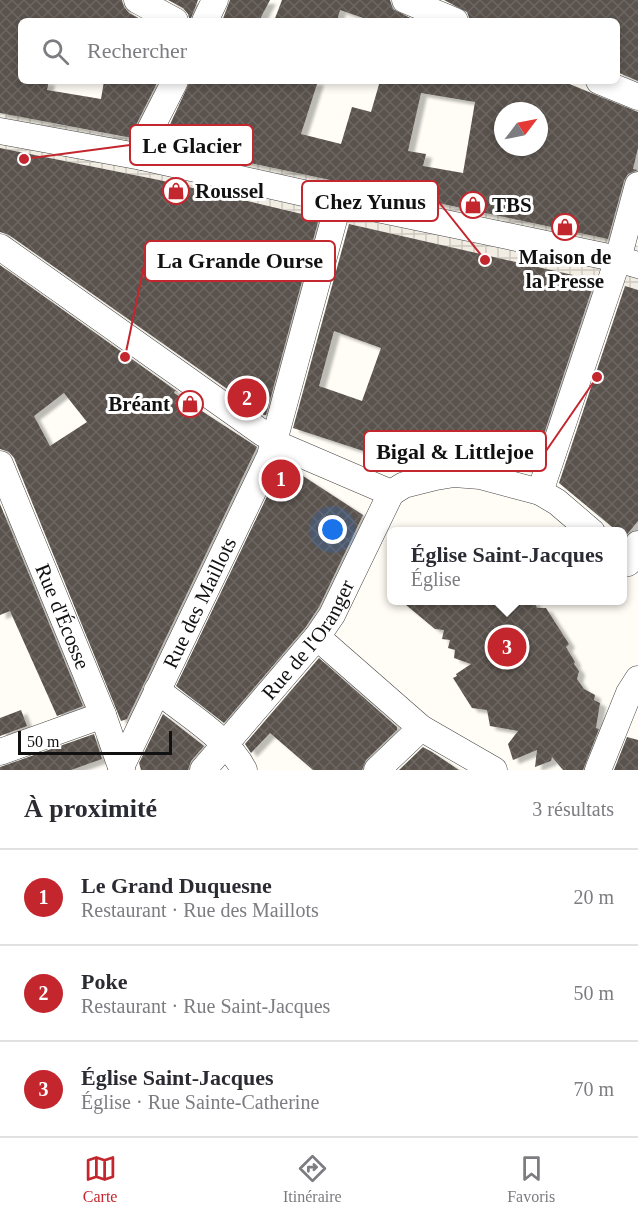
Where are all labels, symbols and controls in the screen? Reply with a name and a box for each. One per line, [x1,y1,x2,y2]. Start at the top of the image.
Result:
search box [18,18,620,84]
icon: search [39,35,72,68]
text: Rechercher [87,38,187,63]
north arrow [494,102,548,156]
callout: Le Glacier [130,125,253,165]
text: Le Glacier [142,133,242,158]
shop icon: Roussel [161,176,191,206]
place label: Roussel [195,179,264,203]
callout: Chez Yunus [302,181,438,221]
text: Chez Yunus [314,189,426,214]
shop icon: TBS [458,190,488,220]
place label: TBS [492,193,532,217]
shop icon: Maison de la Presse [550,212,580,242]
callout: La Grande Ourse [145,241,335,281]
place label: Maison de la Presse [519,245,611,293]
text: La Grande Ourse [157,248,323,273]
pin: 2 [228,376,266,420]
shop icon: Bréant [175,389,205,419]
place label: Bréant [108,392,170,416]
callout: Bigal & Littlejoe [364,431,546,471]
text: Bigal & Littlejoe [376,439,534,464]
pin: 1 [262,456,300,502]
your location [318,515,347,544]
popup [387,527,627,605]
street label: Rue des Maillots [158,533,241,672]
text: Église Saint-Jacques [411,542,603,567]
street label: Rue d'Écosse [30,560,95,673]
text: Église [411,568,461,590]
street label: Rue de l'Oranger [257,576,359,704]
pin: 3 [488,624,526,670]
scale bar [18,728,172,756]
text: 50 m [27,733,59,750]
text: À proximité [24,794,157,823]
text: 3 résultats [532,798,614,820]
text: Le Grand Duquesne [81,873,272,898]
text: 1 [39,886,49,908]
text: 20 m [573,886,614,908]
text: Restaurant · Rue des Maillots [81,899,319,921]
text: Poke [81,969,127,994]
text: 2 [39,982,49,1004]
text: 50 m [573,982,614,1004]
text: Restaurant · Rue Saint-Jacques [81,995,330,1017]
text: Église Saint-Jacques [81,1065,274,1090]
text: 3 [39,1078,49,1100]
text: 70 m [573,1078,614,1100]
text: Église · Rue Sainte-Catherine [81,1091,319,1113]
tab: Carte [83,1152,117,1206]
tab: Itinéraire [283,1152,342,1206]
tab: Favoris [507,1152,555,1206]

